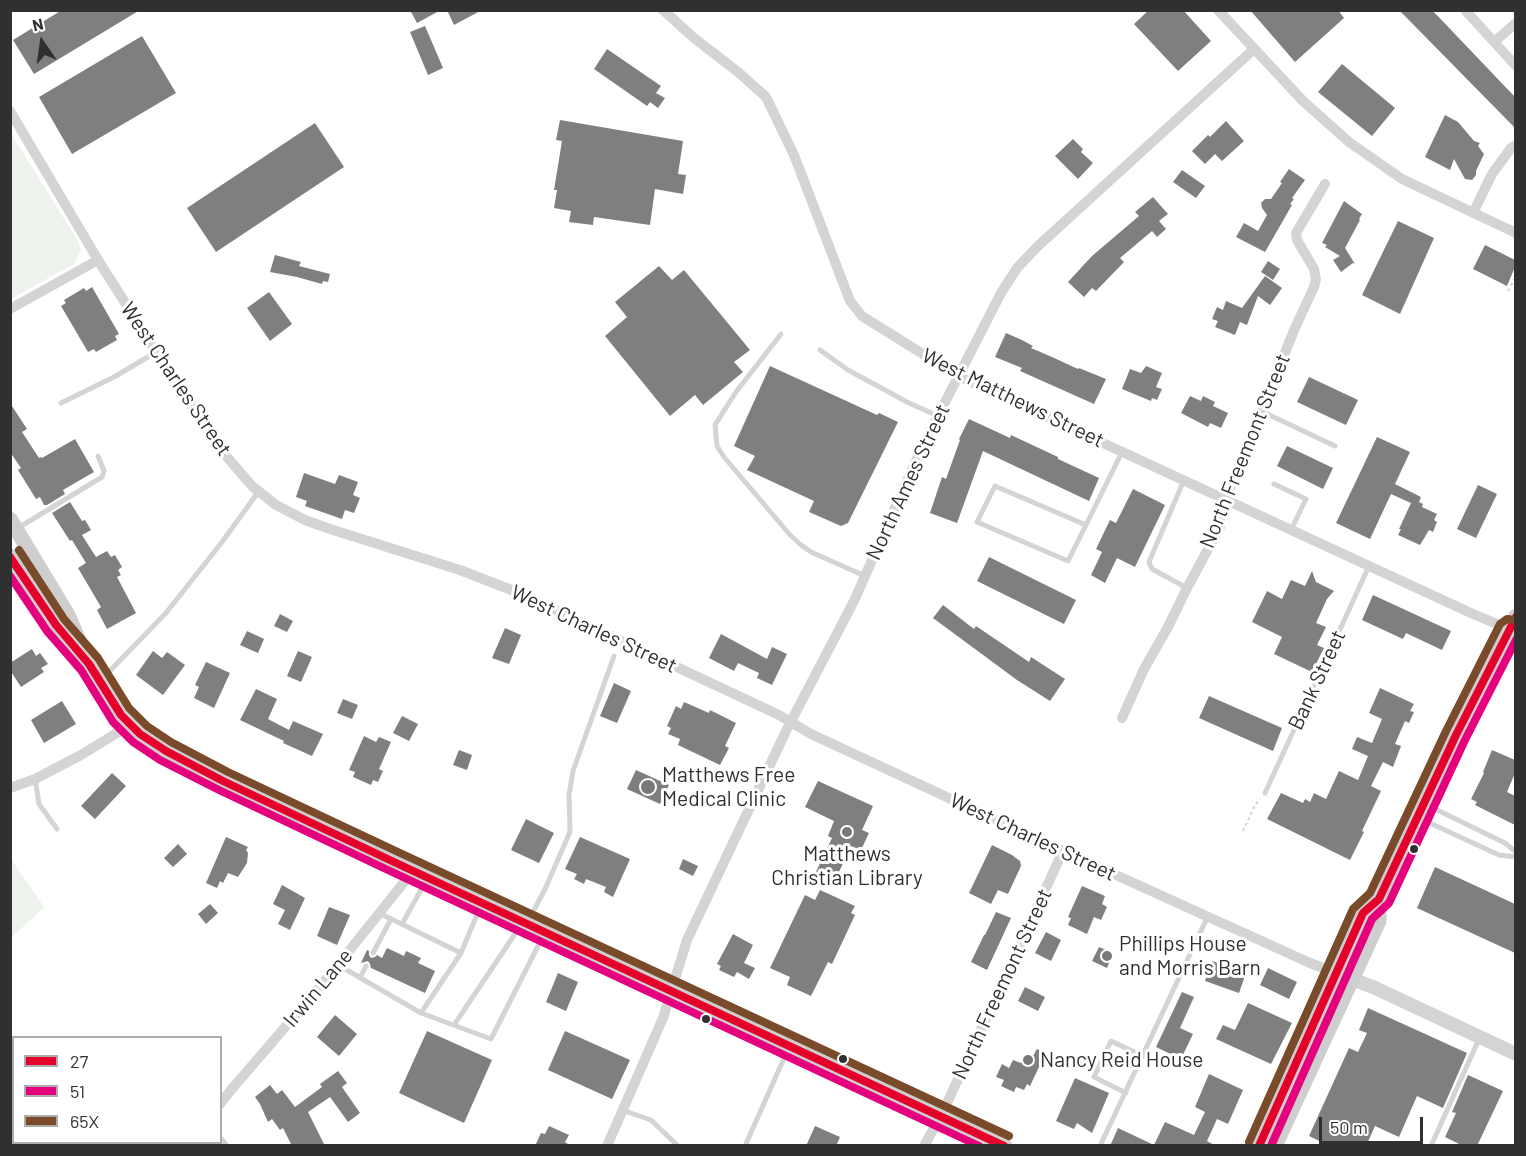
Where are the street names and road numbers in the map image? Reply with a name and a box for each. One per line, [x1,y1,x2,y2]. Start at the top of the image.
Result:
street label: West Charles Street [115,297,237,461]
street label: West Matthews Street [918,343,1108,453]
street label: North Freemont Street [1194,350,1296,552]
street label: North Ames Street [861,400,955,564]
street label: West Charles Street [507,579,681,679]
street label: Bank Street [1283,626,1351,734]
street label: West Charles Street [946,787,1120,887]
street label: North Freemont Street [947,885,1057,1083]
street label: Irwin Lane [278,944,358,1032]

